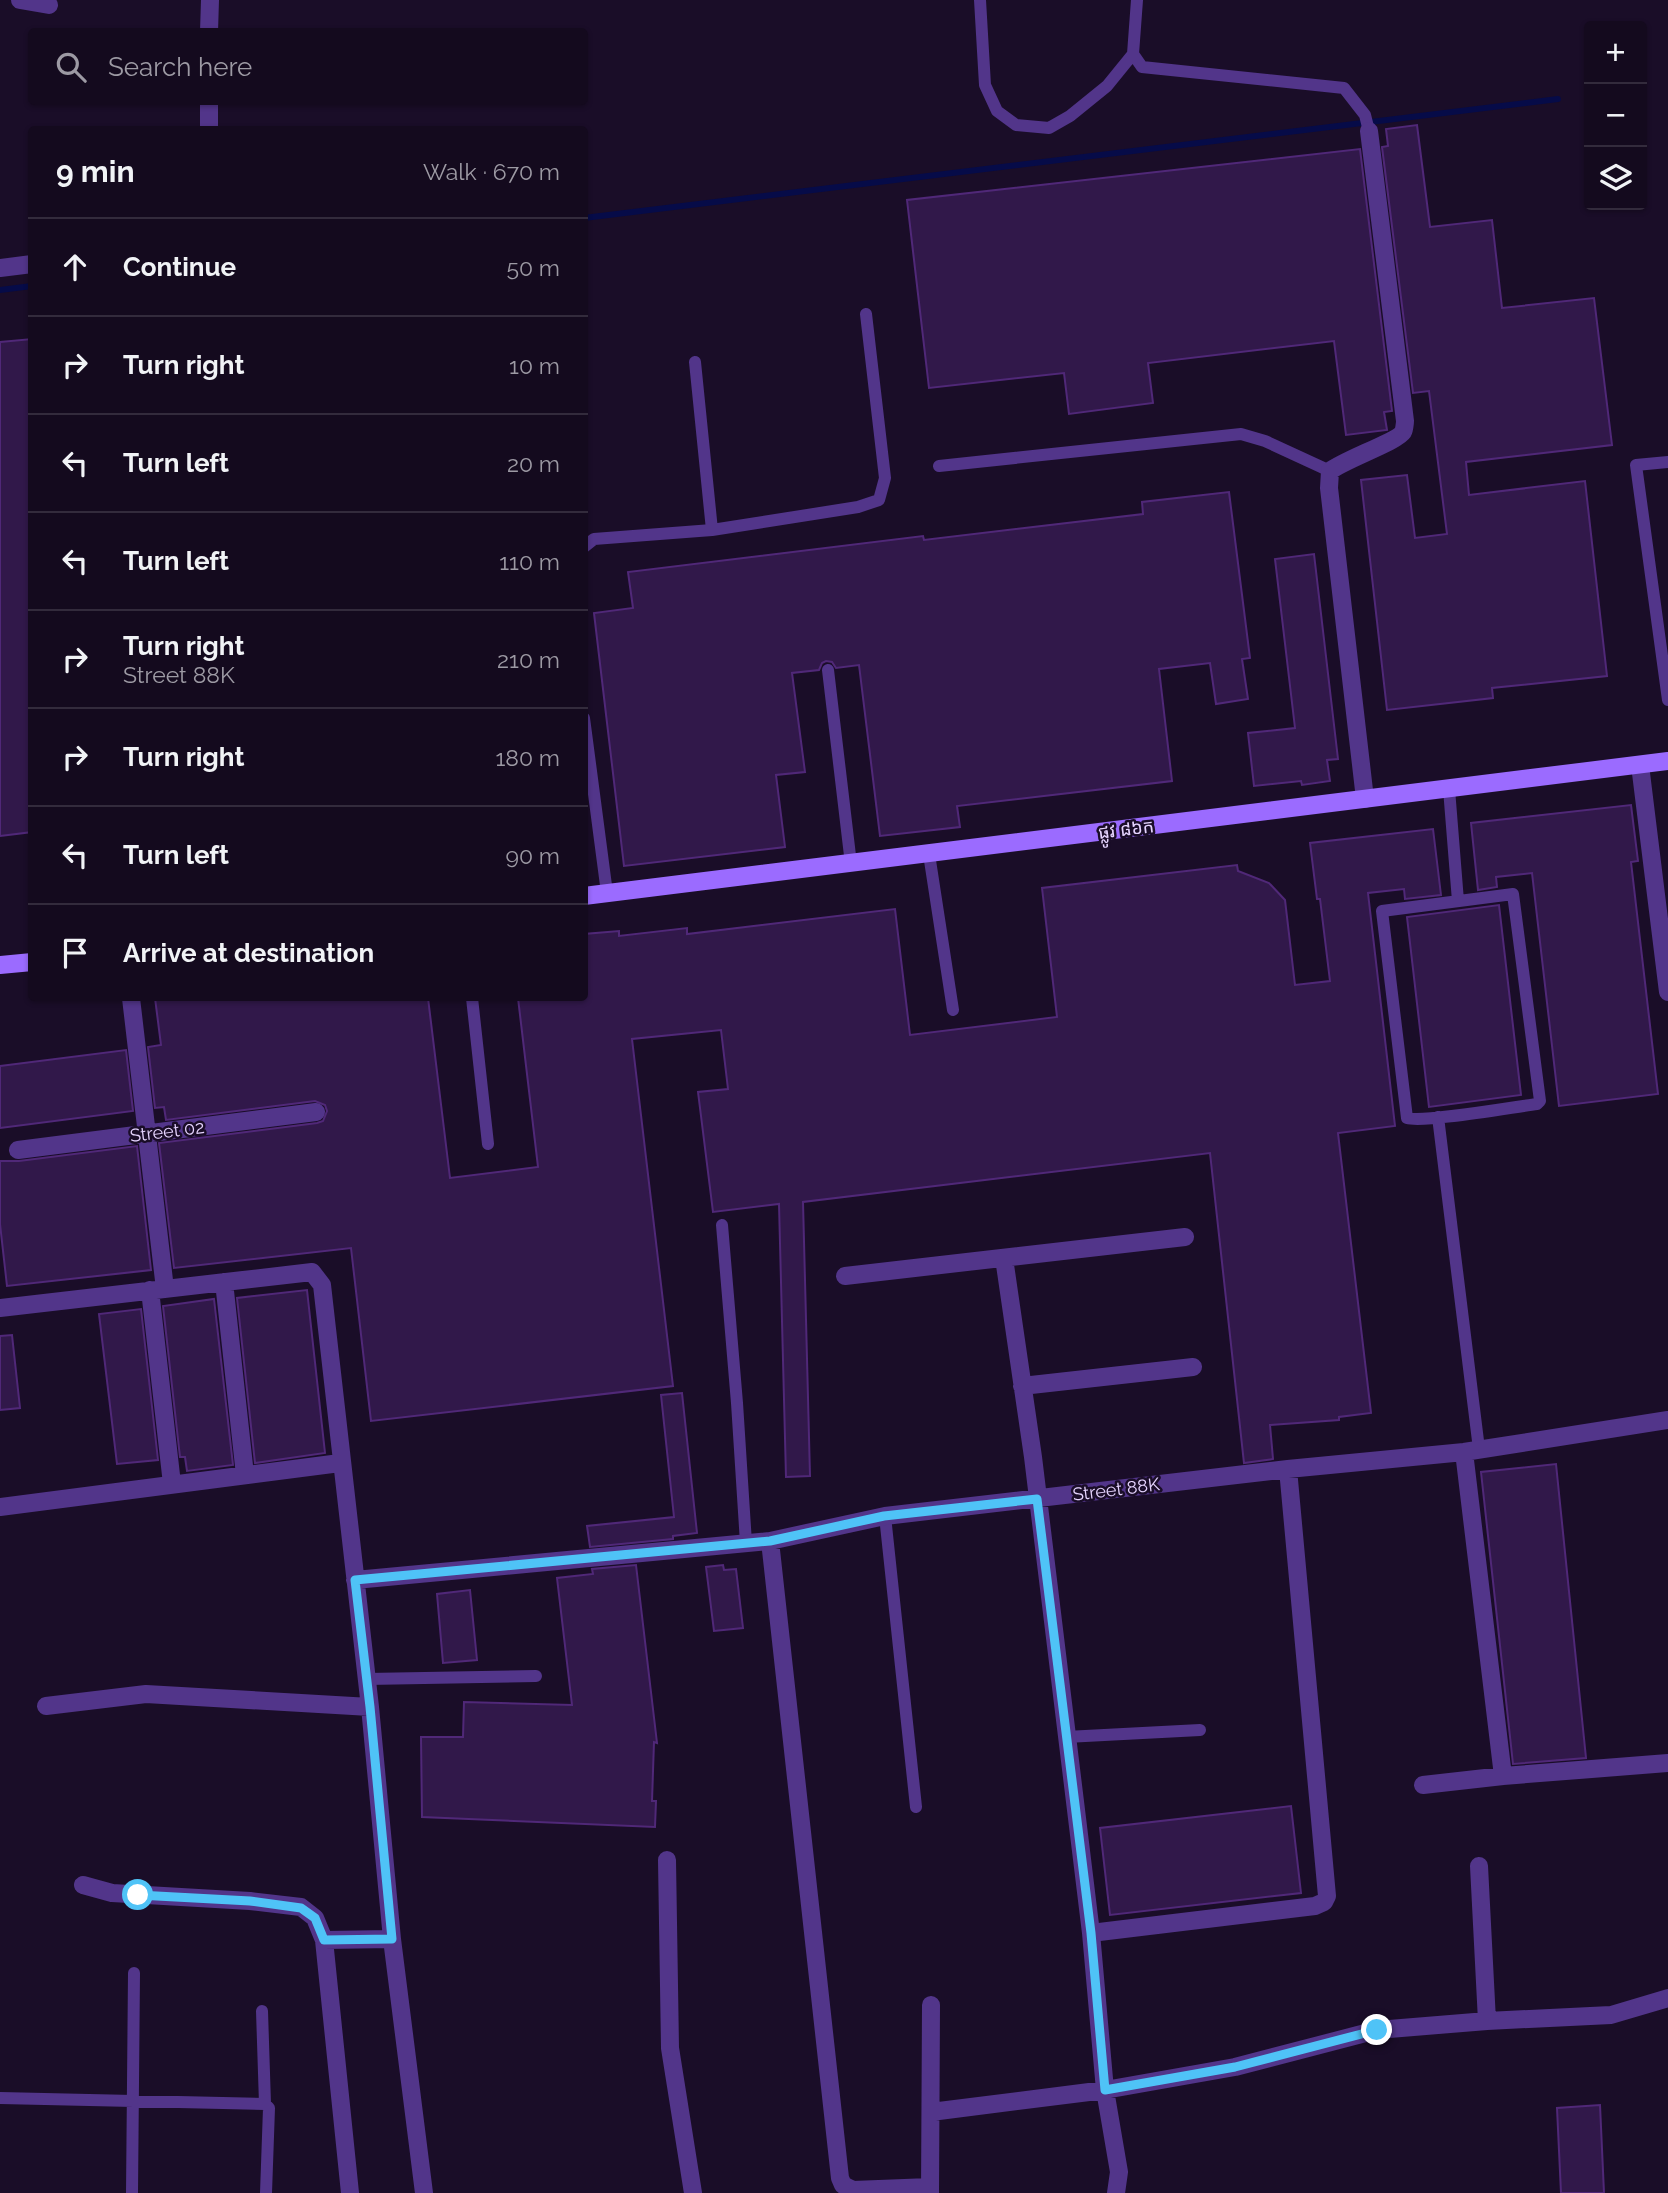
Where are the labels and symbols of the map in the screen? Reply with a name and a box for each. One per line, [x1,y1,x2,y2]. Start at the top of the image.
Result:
street label: ផ្លូវ ៨៦ក [1097,815,1156,849]
street label: Street 02 [129,1116,205,1146]
street label: Street 88K [1071,1473,1161,1505]
route start [122,1879,153,1910]
route end [1361,2014,1392,2045]

